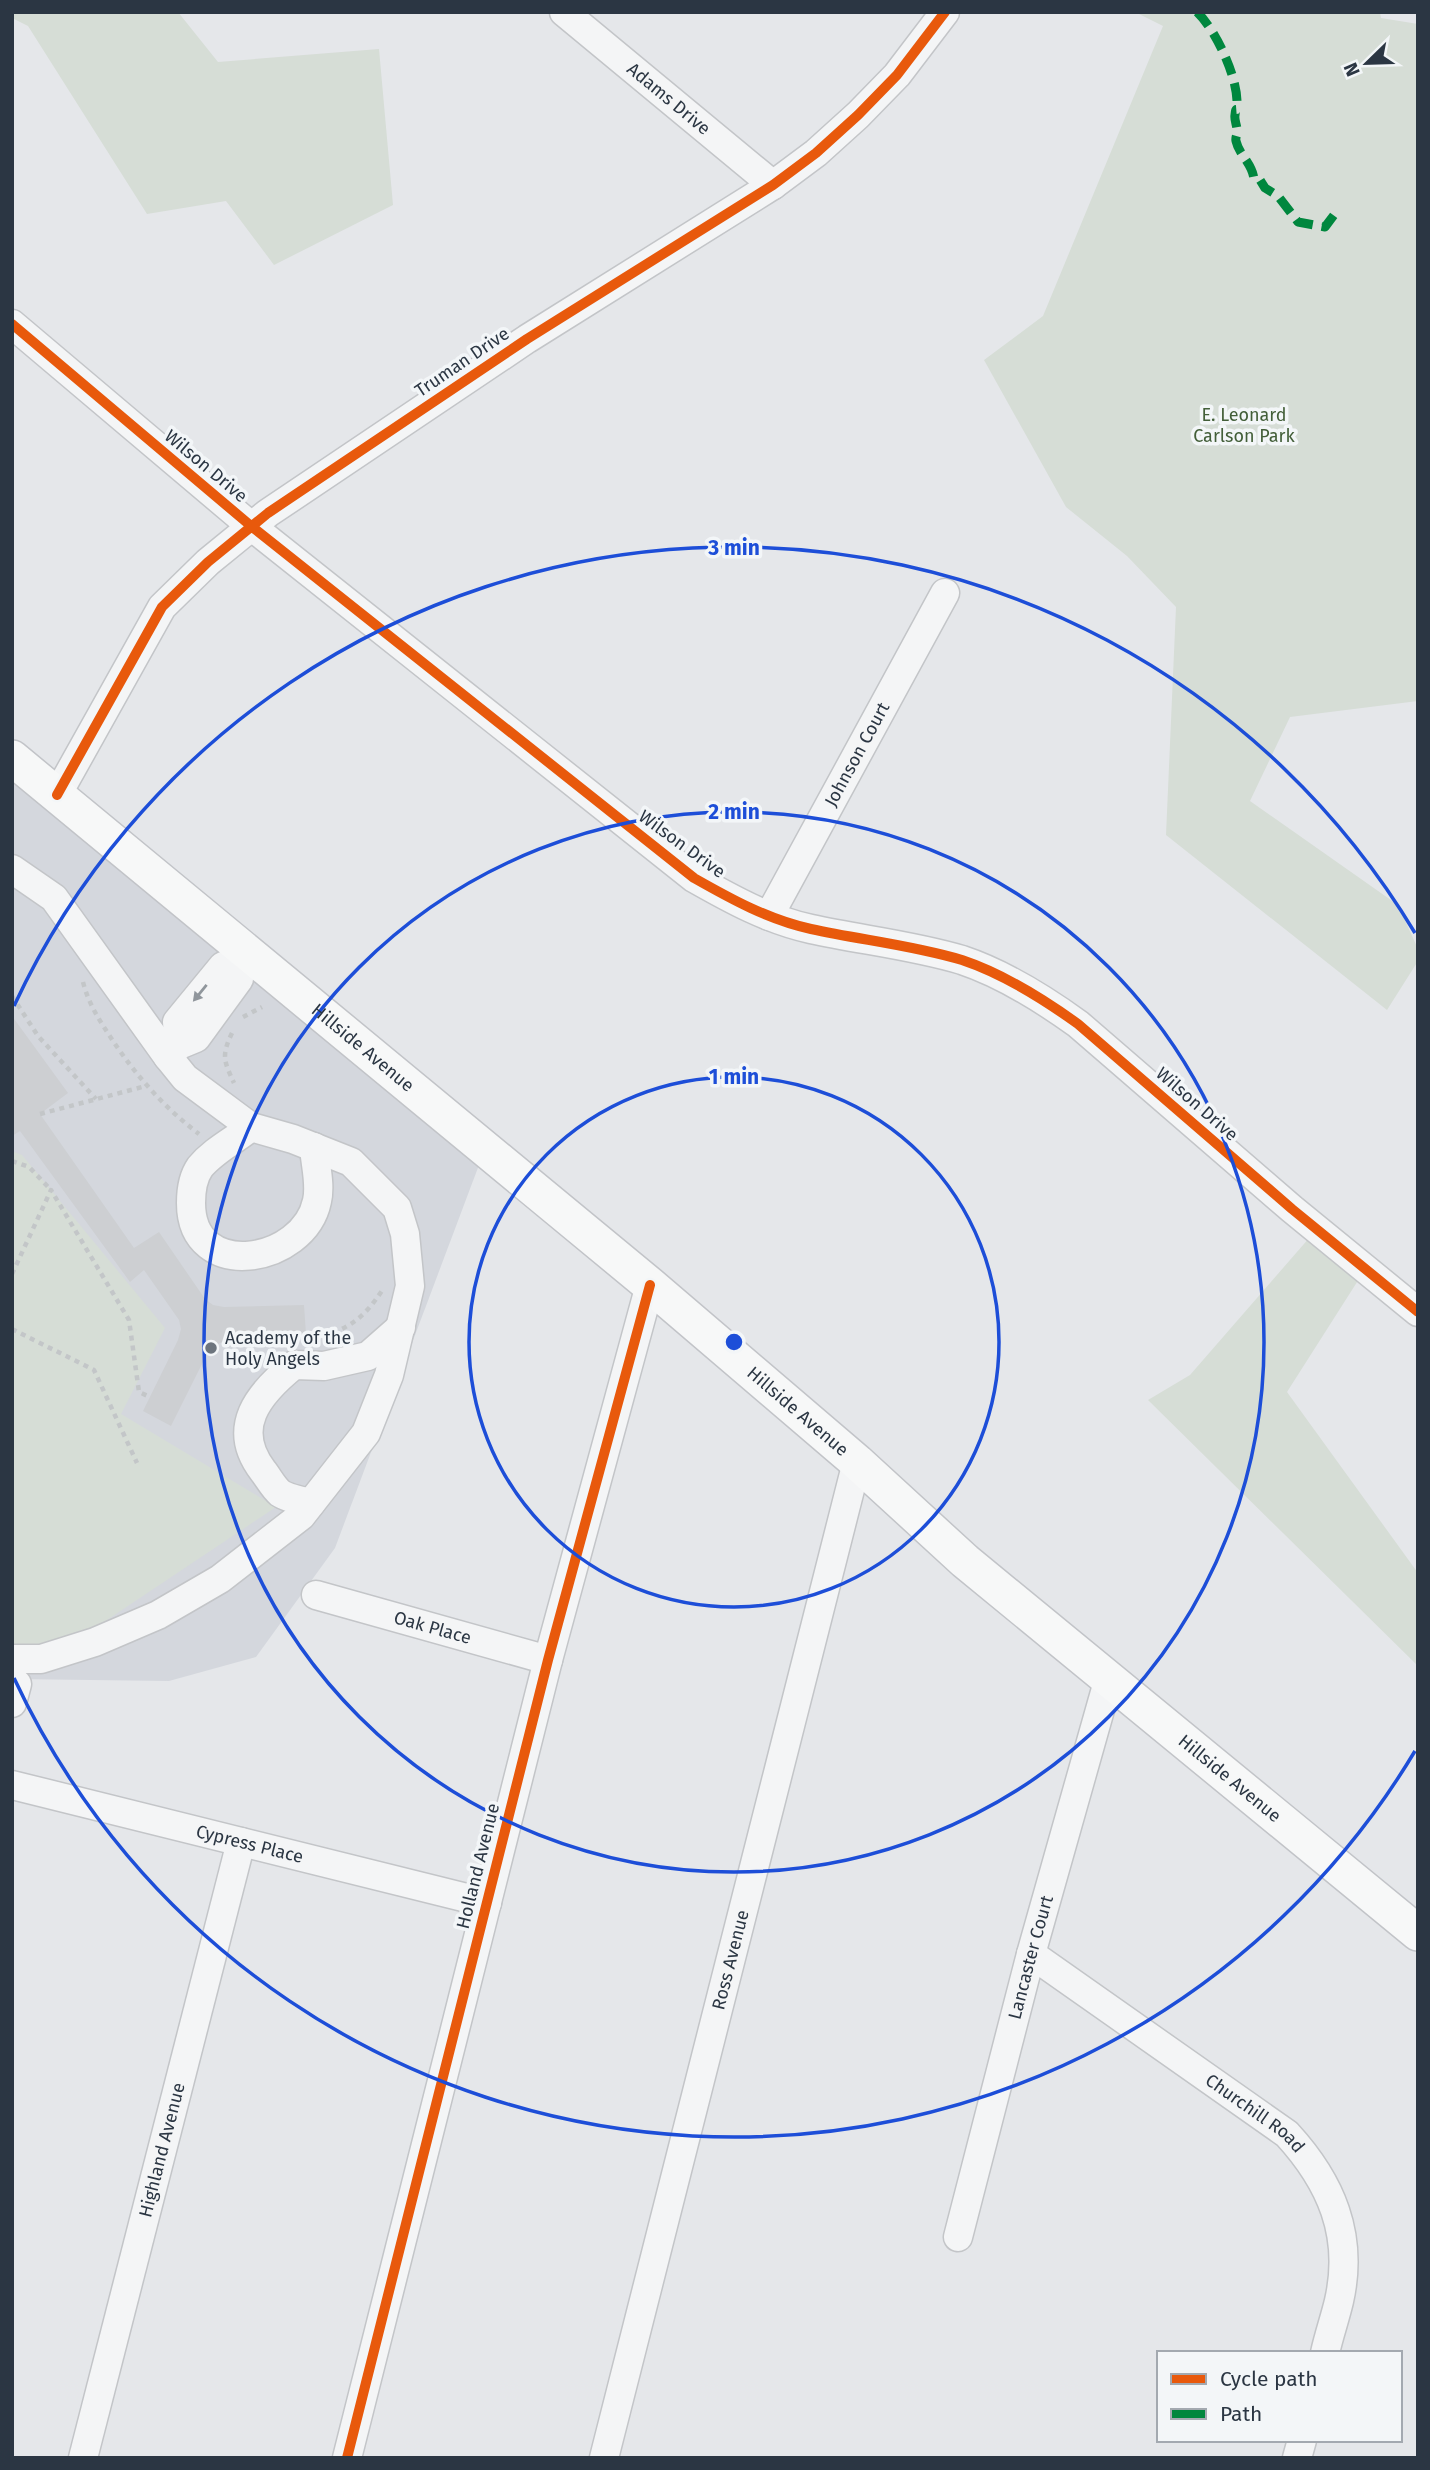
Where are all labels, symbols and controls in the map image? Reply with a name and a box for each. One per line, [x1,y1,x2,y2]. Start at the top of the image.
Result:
north arrow [1332,28,1402,98]
street label: Adams Drive [623,58,715,140]
text: N [1339,59,1365,80]
street label: Truman Drive [411,322,513,402]
park label: E. Leonard Carlson Park [1193,404,1296,447]
street label: Wilson Drive [160,425,252,507]
text: 3 min [707,535,760,561]
street label: Johnson Court [820,698,895,810]
text: 2 min [708,799,760,825]
street label: Wilson Drive [634,805,730,883]
one-way arrow [193,984,208,1002]
street label: Hillside Avenue [307,999,419,1097]
street label: Wilson Drive [1151,1062,1243,1146]
text: 1 min [709,1064,759,1090]
place label: Academy of the Holy Angels [225,1327,351,1370]
centre of rings [722,1330,746,1354]
marker: Academy of the Holy Angels [203,1340,219,1356]
street label: Hillside Avenue [743,1362,853,1461]
street label: Oak Place [391,1606,474,1649]
street label: Hillside Avenue [1174,1730,1286,1827]
street label: Holland Avenue [452,1801,504,1931]
street label: Cypress Place [194,1820,306,1868]
street label: Lancaster Court [1004,1892,1058,2022]
street label: Ross Avenue [707,1908,754,2012]
street label: Churchill Road [1201,2069,1309,2157]
street label: Highland Avenue [134,2080,190,2220]
legend [1157,2351,1402,2442]
text: Cycle path [1220,2366,1318,2392]
text: Path [1220,2401,1262,2427]

